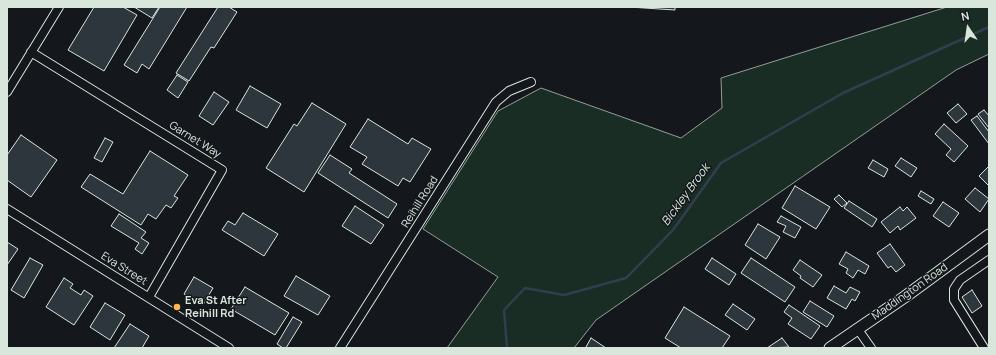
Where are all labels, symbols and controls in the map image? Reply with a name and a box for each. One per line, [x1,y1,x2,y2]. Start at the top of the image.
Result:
north arrow [948,8,988,48]
text: N [960,8,971,24]
street label: Garnet Way [167,119,223,161]
water label: Bickley Brook [659,161,713,229]
street label: Reihill Road [399,174,441,230]
street label: Eva Street [98,250,150,288]
street label: Maddington Road [870,261,950,323]
place label: Eva St After Reihill Rd [185,294,247,320]
marker: Eva St After Reihill Rd [172,302,182,312]

